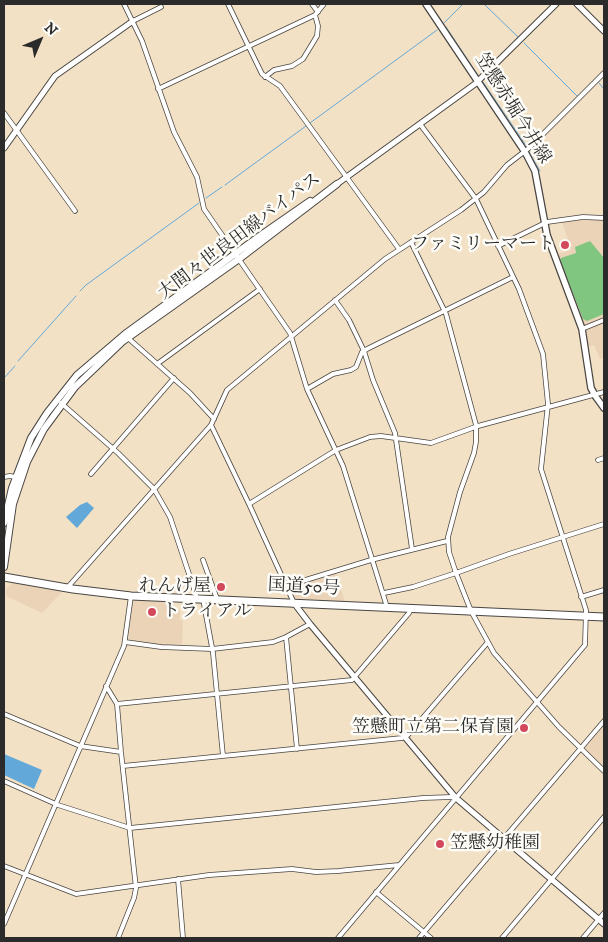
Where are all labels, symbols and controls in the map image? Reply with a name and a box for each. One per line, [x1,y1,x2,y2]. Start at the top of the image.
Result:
north arrow [15,15,65,65]
text: N [40,19,61,40]
street label: 笠懸赤堀今井線 [469,50,555,168]
street label: 大間々世良田線バイパス [154,169,326,305]
place label: ファミリーマート [411,234,555,256]
marker: ファミリーマート [559,239,571,251]
street label: 国道50号 [267,575,341,601]
place label: れんげ屋 [139,576,211,598]
marker: れんげ屋 [215,581,227,593]
place label: トライアル [162,601,252,623]
marker: トライアル [146,606,158,618]
place label: 笠懸町立第二保育園 [352,717,514,739]
marker: 笠懸町立第二保育園 [518,722,530,734]
place label: 笠懸幼稚園 [450,833,540,855]
marker: 笠懸幼稚園 [434,838,446,850]

